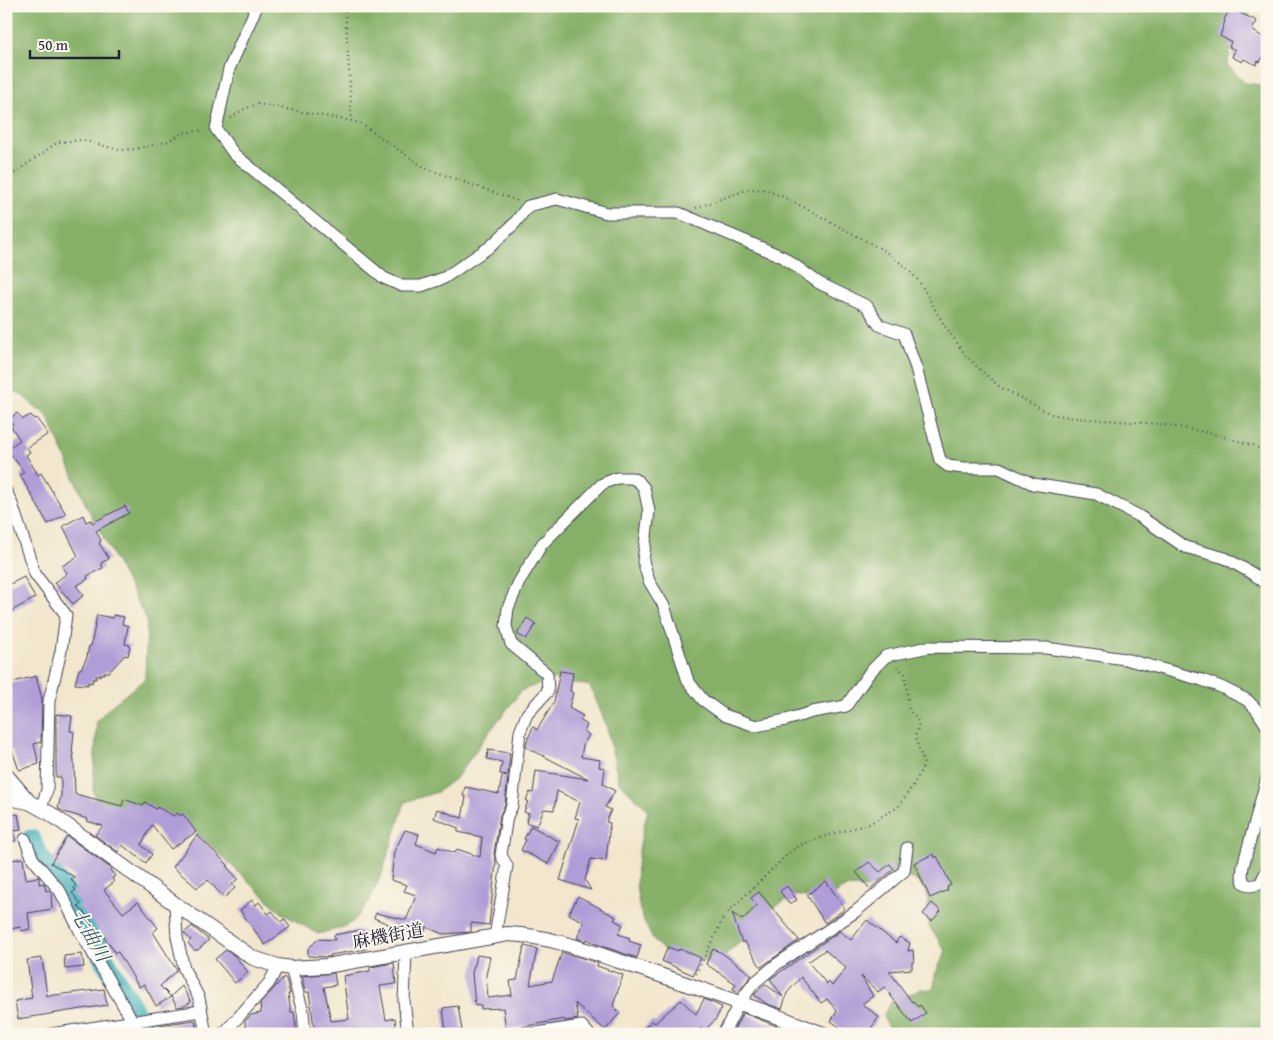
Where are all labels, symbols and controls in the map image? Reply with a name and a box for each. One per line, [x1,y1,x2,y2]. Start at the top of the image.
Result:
scale bar [30,28,119,60]
text: 50 m [38,34,69,55]
water label: 七曲川 [65,903,118,968]
street label: 麻機街道 [350,916,426,955]

